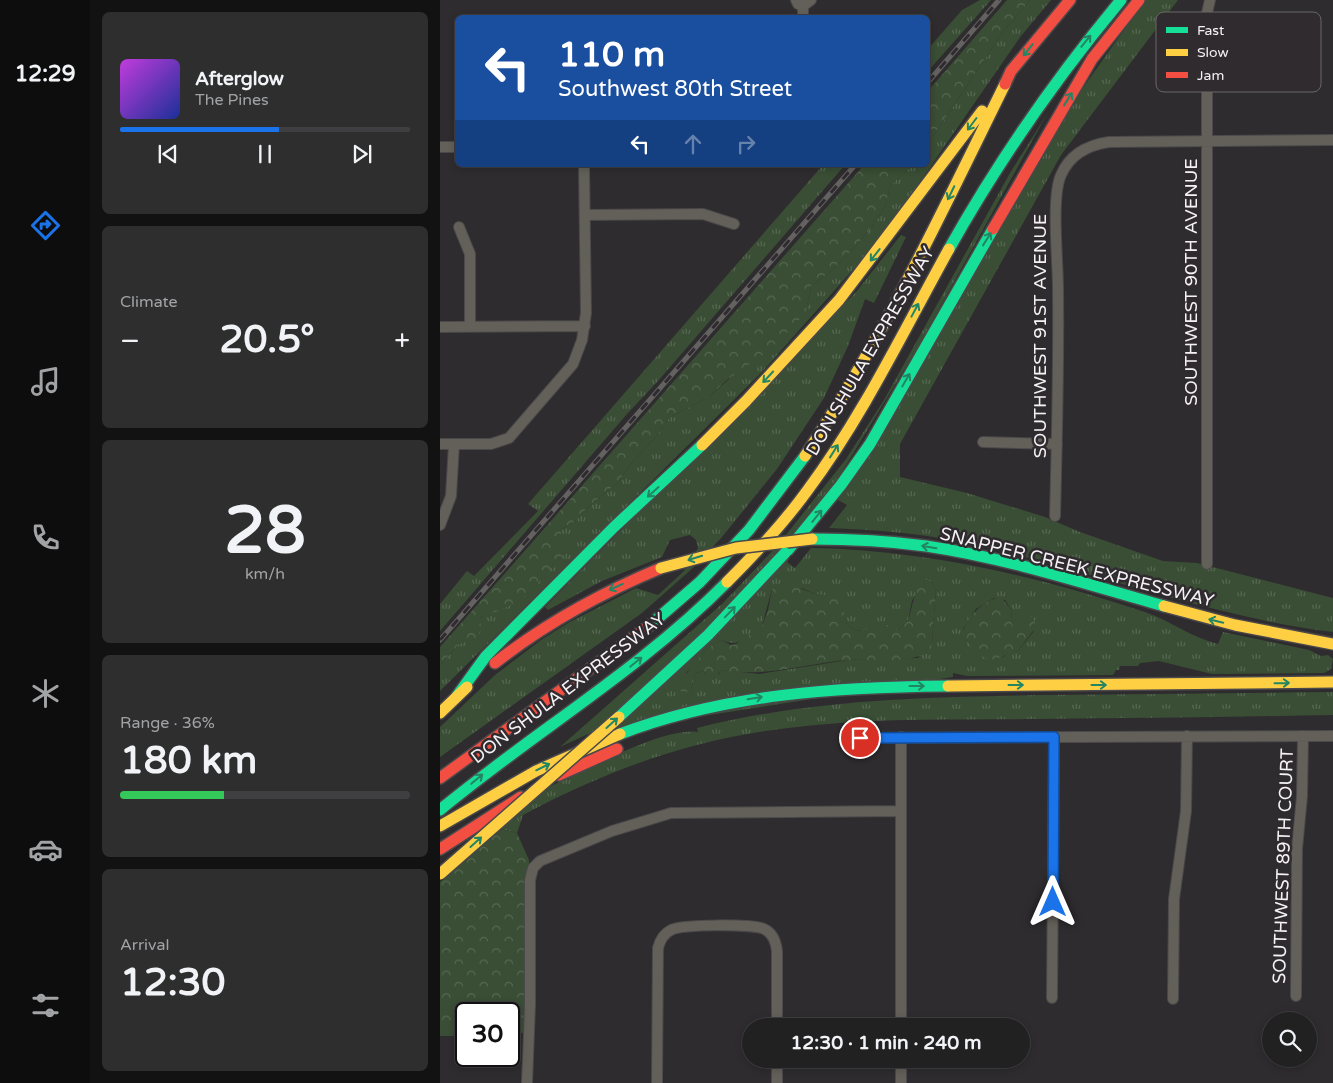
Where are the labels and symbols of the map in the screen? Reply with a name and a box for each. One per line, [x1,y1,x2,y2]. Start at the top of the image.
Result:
legend [1156,12,1321,92]
text: Fast [1197,22,1225,39]
one-way arrow [1081,34,1092,47]
one-way arrow [1022,44,1033,57]
text: Slow [1197,44,1229,61]
text: Jam [1197,67,1224,84]
one-way arrow [1063,92,1073,106]
one-way arrow [967,117,977,131]
street label: SOUTHWEST 90TH AVENUE [1180,158,1202,406]
one-way arrow [946,185,956,200]
street label: SOUTHWEST 91ST AVENUE [1029,214,1051,458]
one-way arrow [982,233,992,247]
street label: DON SHULA EXPRESSWAY [801,242,939,460]
one-way arrow [870,248,880,262]
one-way arrow [911,303,920,318]
one-way arrow [762,371,774,383]
one-way arrow [901,373,911,388]
one-way arrow [830,445,840,459]
one-way arrow [647,485,660,497]
one-way arrow [811,510,822,523]
street label: SNAPPER CREEK EXPRESSWAY [938,522,1217,612]
one-way arrow [921,542,937,552]
one-way arrow [687,553,703,563]
one-way arrow [609,582,624,592]
one-way arrow [724,606,736,618]
street label: DON SHULA EXPRESSWAY [466,607,670,768]
one-way arrow [1208,616,1224,625]
one-way arrow [629,656,642,667]
one-way arrow [1274,678,1290,688]
one-way arrow [1008,680,1024,690]
one-way arrow [1090,680,1106,690]
one-way arrow [908,681,924,691]
one-way arrow [746,692,762,702]
one-way arrow [605,717,618,729]
pin [839,717,881,759]
street label: SOUTHWEST 89TH COURT [1268,748,1298,984]
one-way arrow [535,761,550,771]
one-way arrow [470,773,483,784]
one-way arrow [470,836,483,848]
position arrow [1026,875,1078,927]
speed limit sign: 30 [455,1002,520,1067]

